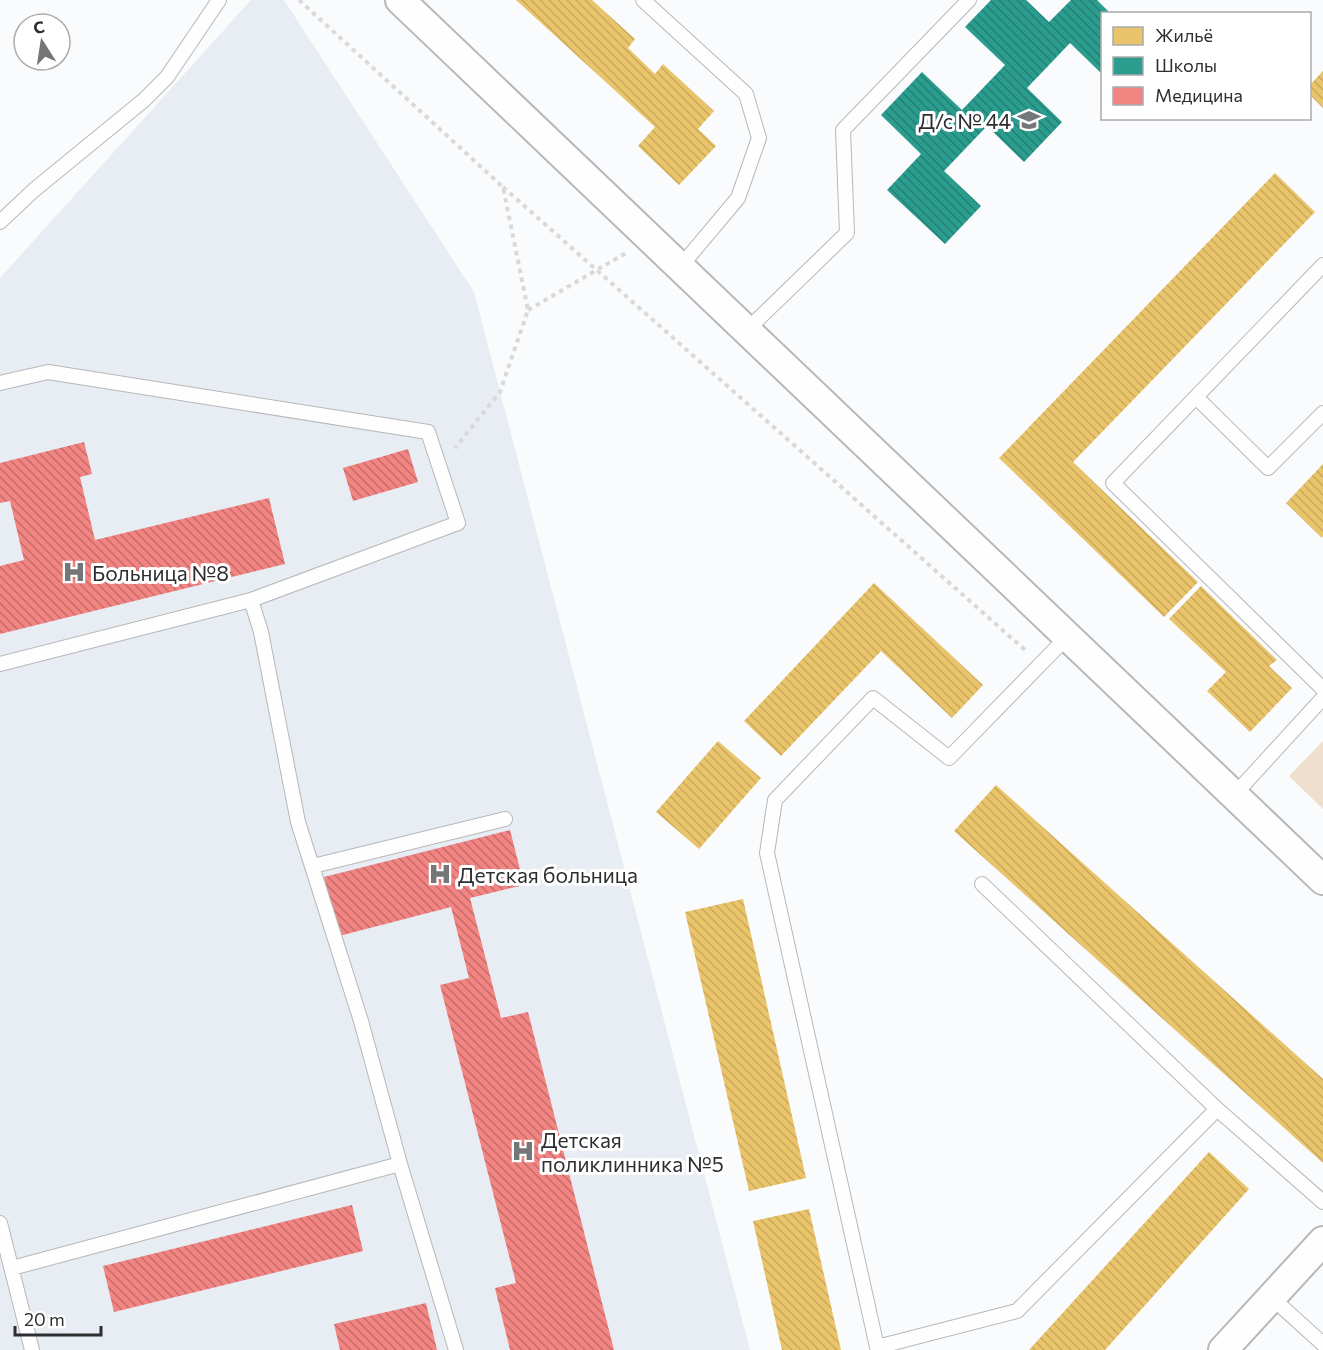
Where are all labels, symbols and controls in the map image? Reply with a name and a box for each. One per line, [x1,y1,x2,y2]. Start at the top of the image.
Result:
north arrow [12,12,72,72]
legend [1101,12,1311,120]
text: С [31,16,46,37]
text: Жильё [1155,24,1213,46]
text: Школы [1155,54,1217,76]
text: Медицина [1155,84,1243,106]
school or university icon: Д/с № 44 [1016,107,1042,133]
place label: Д/с № 44 [919,108,1011,133]
hospital icon: Больница №8 [61,559,87,585]
place label: Больница №8 [92,560,229,585]
hospital icon: Детская больница [427,861,453,887]
place label: Детская больница [458,862,638,887]
place label: Детская поликлинника №5 [541,1127,724,1176]
hospital icon: Детская поликлинника №5 [510,1138,536,1164]
scale bar [15,1299,100,1337]
text: 20 m [24,1308,65,1330]

